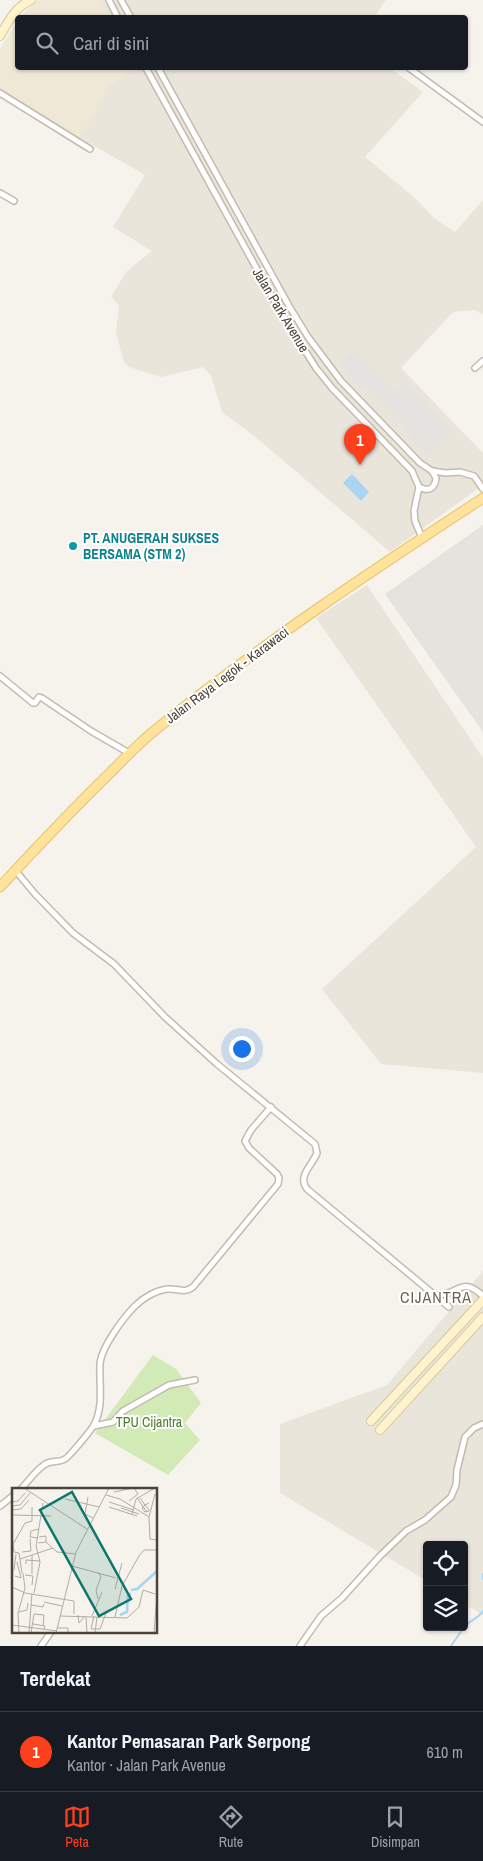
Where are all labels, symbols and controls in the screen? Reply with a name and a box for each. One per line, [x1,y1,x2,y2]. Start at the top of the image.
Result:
search box [15,15,468,70]
icon: search [33,29,61,57]
text: Cari di sini [73,30,149,56]
street label: Jalan Park Avenue [249,264,313,356]
pin: 1 [344,424,376,465]
place label: PT. ANUGERAH SUKSES BERSAMA (STM 2) [83,529,219,563]
marker: PT. ANUGERAH SUKSES BERSAMA (STM 2) [67,540,79,552]
street label: Jalan Raya Legok - Karawaci [162,623,292,727]
your location [229,1036,255,1062]
district label: CIJANTRA [400,1286,472,1308]
park label: TPU Cijantra [116,1413,183,1431]
inset map [12,1488,158,1634]
map controls [423,1541,468,1631]
button: locate [423,1541,468,1586]
button: layers [423,1586,468,1631]
text: Terdekat [20,1664,91,1693]
text: Kantor Pemasaran Park Serpong [67,1728,310,1754]
text: 1 [32,1741,40,1763]
text: 610 m [427,1741,463,1763]
text: Kantor · Jalan Park Avenue [67,1754,226,1776]
tab: Peta [63,1803,91,1851]
tab: Rute [217,1803,245,1851]
tab: Disimpan [371,1803,420,1851]

